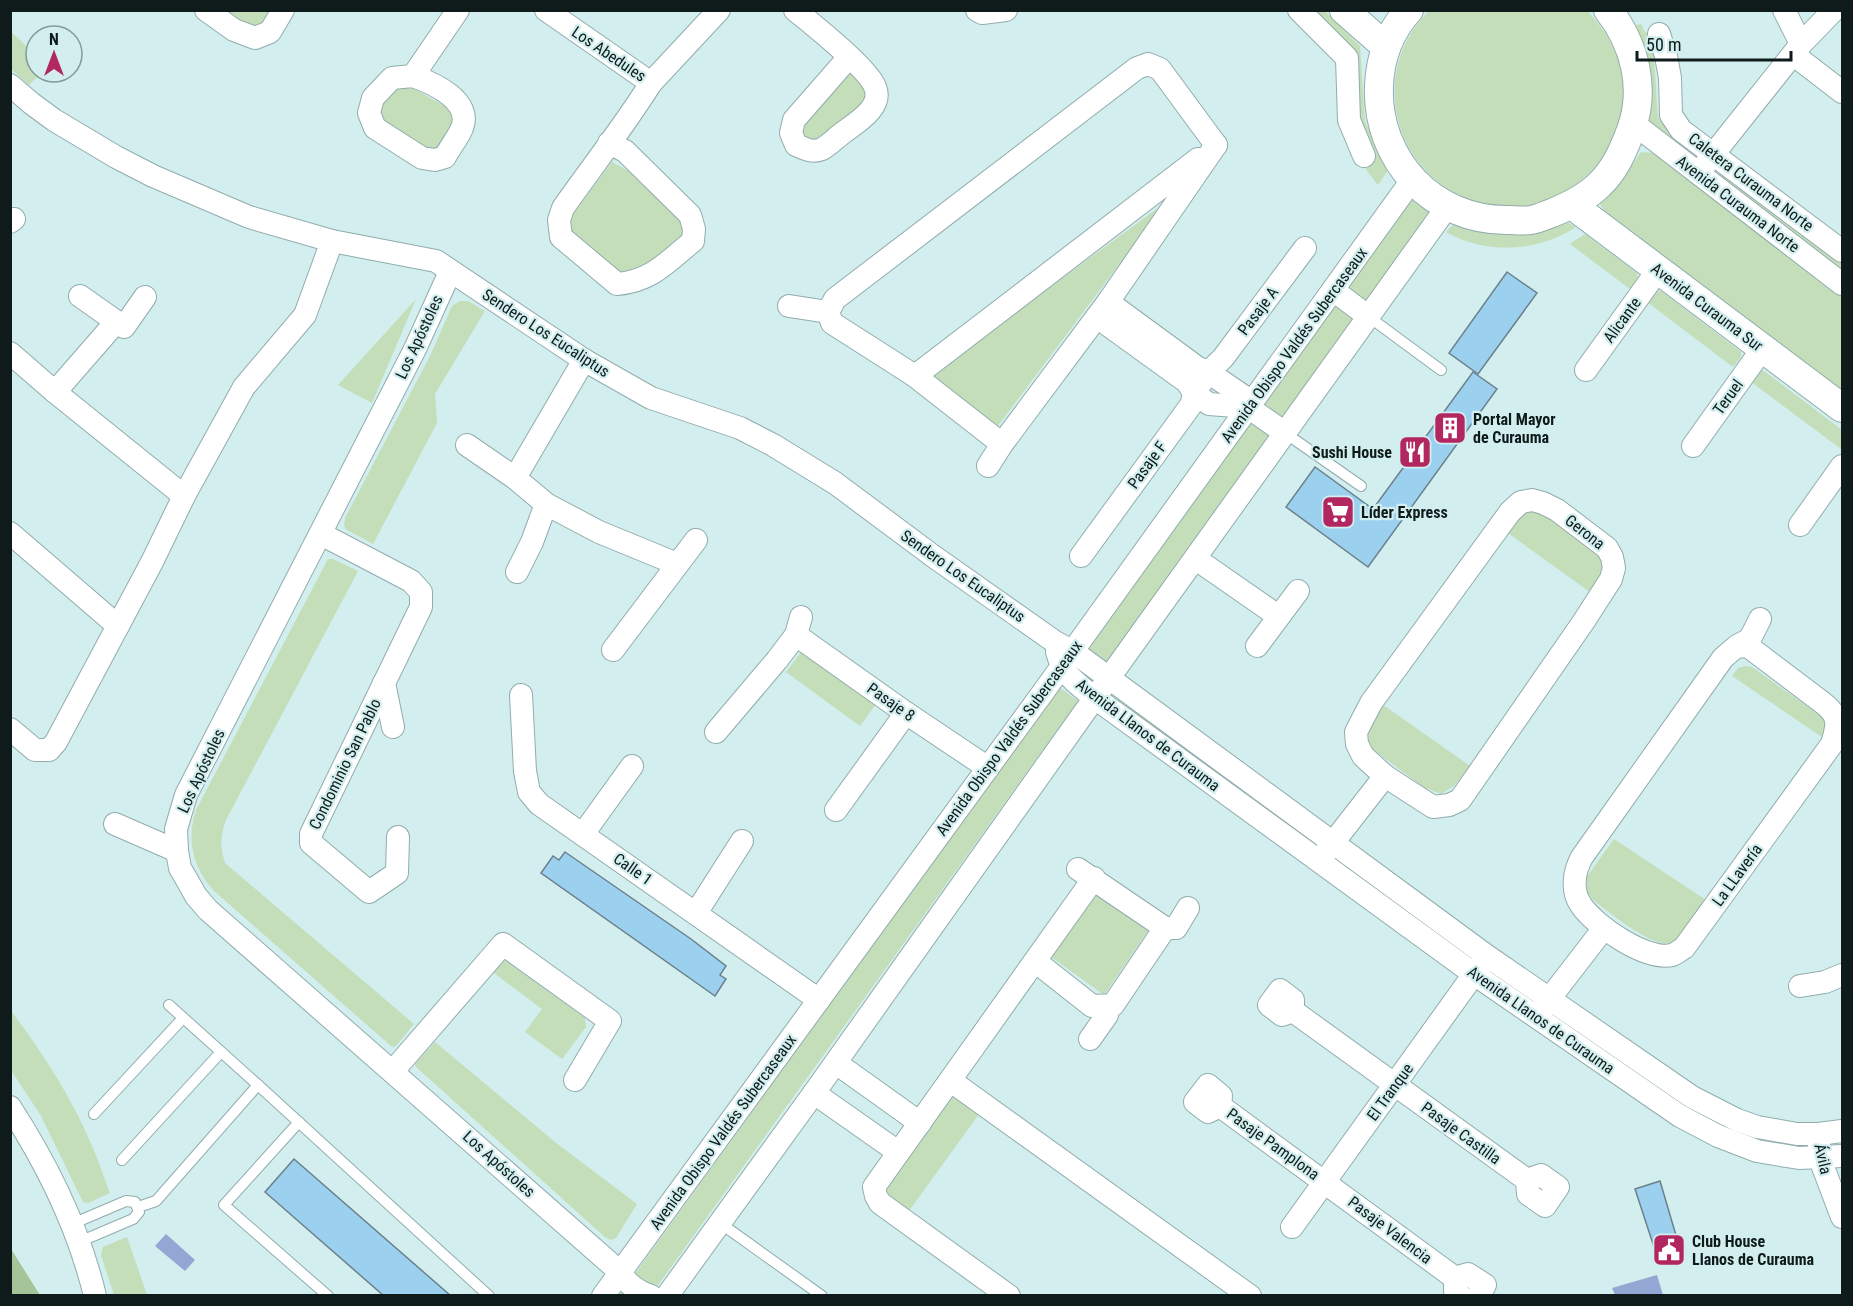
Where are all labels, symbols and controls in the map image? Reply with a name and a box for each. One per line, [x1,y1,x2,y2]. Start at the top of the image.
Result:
street label: Los Abedules [568,22,650,86]
north arrow [24,24,84,84]
scale bar [1637,24,1792,62]
text: N [49,30,59,49]
text: 50 m [1646,34,1681,55]
street label: Caletera Curauma Norte [1685,129,1817,235]
street label: Avenida Curauma Norte [1673,151,1803,257]
street label: Avenida Obispo Valdés Subercaseaux [1217,244,1371,446]
street label: Avenida Curauma Sur [1647,259,1767,355]
street label: Pasaje A [1234,283,1282,339]
street label: Sendero Los Eucaliptus [479,285,613,381]
street label: Los Apóstoles [391,292,447,382]
street label: Alicante [1599,294,1645,346]
street label: Teruel [1709,376,1747,418]
building icon: Portal Mayor de Curauma [1432,410,1468,446]
place label: Portal Mayor de Curauma [1473,410,1556,447]
restaurant icon: Sushi House [1397,434,1433,470]
street label: Pasaje F [1123,437,1171,492]
place label: Sushi House [1312,443,1392,462]
supermarket icon: Líder Express [1320,494,1356,530]
place label: Líder Express [1361,503,1448,522]
street label: Gerona [1561,511,1609,553]
street label: Sendero Los Eucaliptus [897,526,1029,626]
street label: Avenida Obispo Valdés Subercaseaux [932,637,1086,839]
street label: Avenida Llanos de Curauma [1072,675,1224,795]
street label: Pasaje 8 [863,679,919,725]
street label: Condominio San Pablo [305,696,385,832]
street label: Los Apóstoles [173,726,229,816]
street label: La LLavería [1708,840,1766,910]
street label: Calle 1 [610,849,656,889]
street label: Avenida Llanos de Curauma [1464,962,1618,1078]
street label: Avenida Obispo Valdés Subercaseaux [646,1031,800,1233]
street label: El Tranque [1363,1060,1417,1124]
street label: Pasaje Castilla [1418,1098,1504,1168]
street label: Pasaje Pamplona [1223,1104,1323,1184]
street label: Los Apóstoles [459,1127,539,1201]
street label: Ávila [1810,1142,1836,1176]
street label: Pasaje Valencia [1344,1192,1436,1268]
public building icon: Club House Llanos de Curauma [1651,1232,1687,1268]
place label: Club House Llanos de Curauma [1692,1232,1815,1269]

